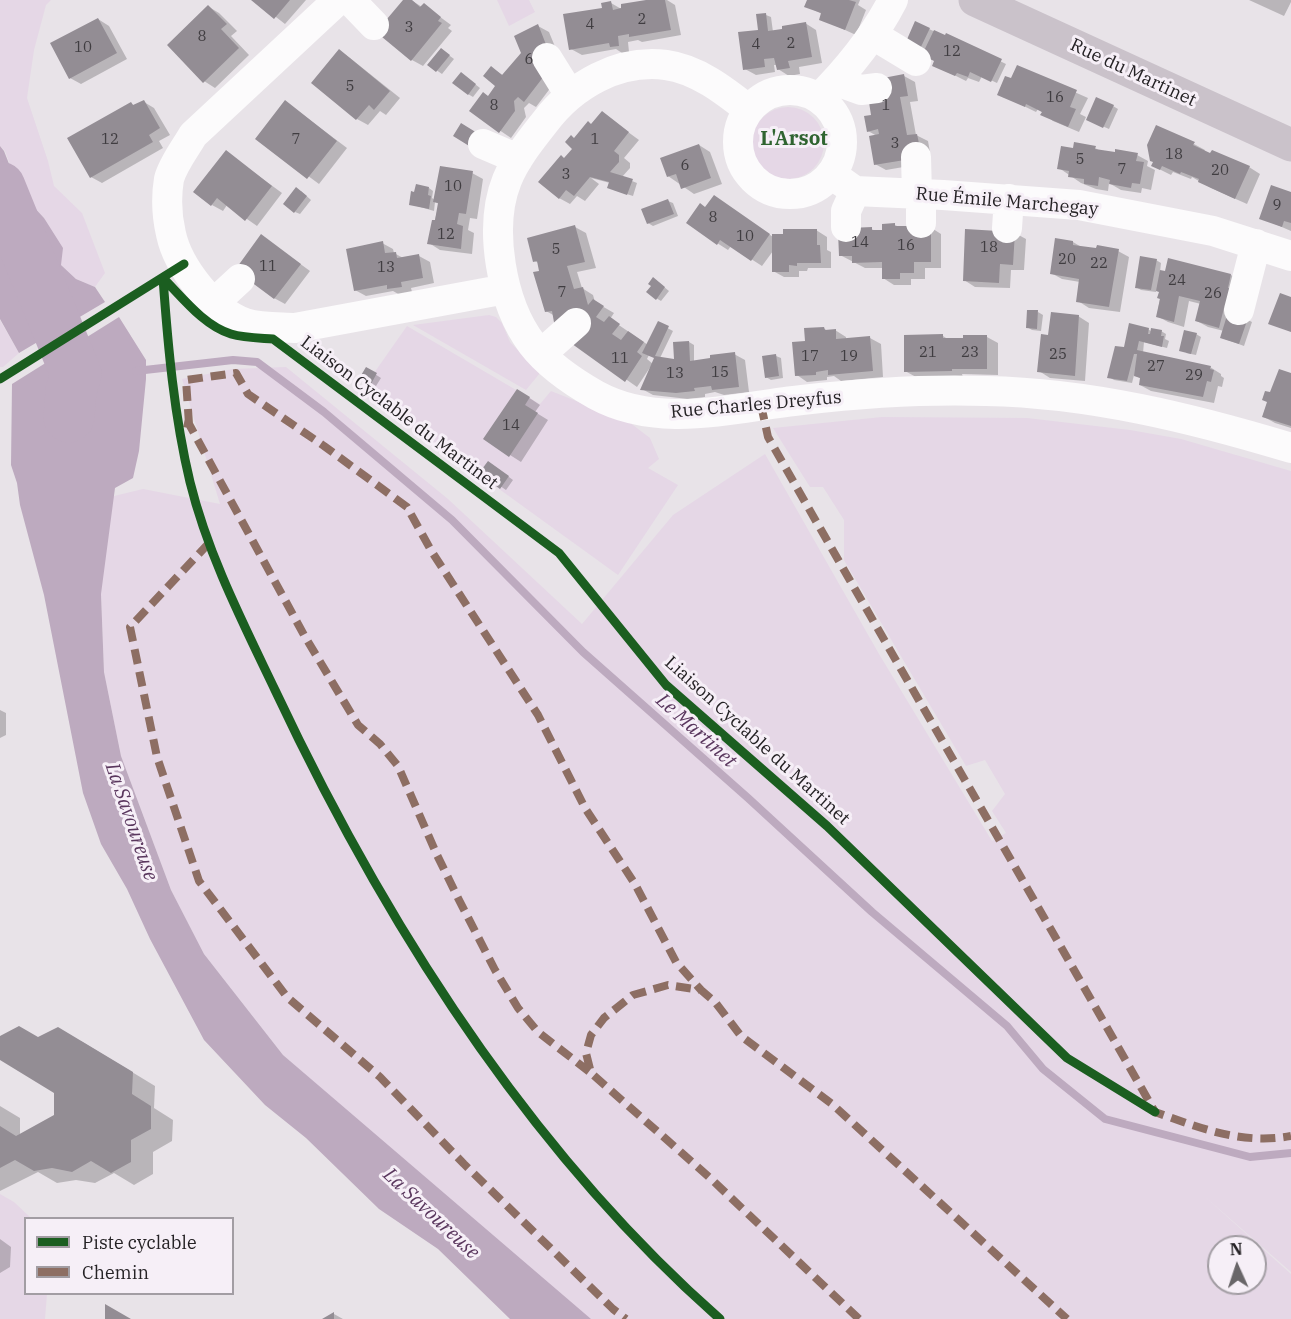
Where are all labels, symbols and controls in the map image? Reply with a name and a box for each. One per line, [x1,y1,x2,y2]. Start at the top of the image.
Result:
house number: 2 [638,11,646,29]
house number: 4 [586,16,594,34]
house number: 3 [405,19,413,37]
house number: 8 [198,28,206,46]
street label: Rue du Martinet [1067,34,1199,112]
house number: 2 [787,35,795,53]
house number: 4 [752,36,760,54]
house number: 10 [74,39,92,57]
house number: 12 [943,43,961,61]
house number: 6 [525,51,533,69]
house number: 5 [346,78,354,96]
house number: 16 [1046,89,1064,107]
house number: 8 [490,97,498,115]
house number: 1 [882,97,890,115]
district label: L'Arsot [760,127,828,151]
house number: 12 [101,131,119,149]
house number: 7 [292,131,300,149]
house number: 1 [591,131,599,149]
house number: 3 [891,135,899,153]
house number: 18 [1165,146,1183,164]
house number: 5 [1076,151,1084,169]
house number: 6 [681,157,689,175]
house number: 7 [1118,161,1126,179]
house number: 20 [1211,162,1229,180]
house number: 3 [562,166,570,184]
house number: 10 [444,178,462,196]
street label: Rue Émile Marchegay [915,183,1099,221]
house number: 9 [1273,197,1281,215]
house number: 8 [709,209,717,227]
house number: 12 [437,226,455,244]
house number: 10 [736,228,754,246]
house number: 14 [851,234,869,252]
house number: 16 [897,237,915,255]
house number: 18 [980,239,998,257]
house number: 5 [552,241,560,259]
house number: 20 [1058,251,1076,269]
house number: 22 [1090,255,1108,273]
house number: 11 [259,258,277,276]
house number: 13 [377,259,395,277]
house number: 24 [1168,272,1186,290]
house number: 7 [558,284,566,302]
house number: 26 [1204,285,1222,303]
street label: Liaison Cyclable du Martinet [296,332,502,494]
house number: 21 [919,344,937,362]
house number: 23 [961,344,979,362]
house number: 25 [1049,346,1067,364]
house number: 17 [801,348,819,366]
house number: 19 [840,348,858,366]
house number: 11 [611,350,629,368]
house number: 27 [1147,358,1165,376]
house number: 15 [711,364,729,382]
house number: 13 [666,365,684,383]
house number: 29 [1185,367,1203,385]
street label: Rue Charles Dreyfus [670,387,842,423]
house number: 14 [502,417,520,435]
street label: Liaison Cyclable du Martinet [660,652,854,830]
water label: Le Martinet [651,689,741,773]
water label: La Savoureuse [100,760,162,884]
water label: La Savoureuse [378,1163,484,1265]
legend [24,1217,234,1295]
text: Piste cyclable [82,1231,197,1254]
north arrow [1207,1235,1267,1295]
text: N [1229,1239,1243,1259]
text: Chemin [82,1261,149,1284]

